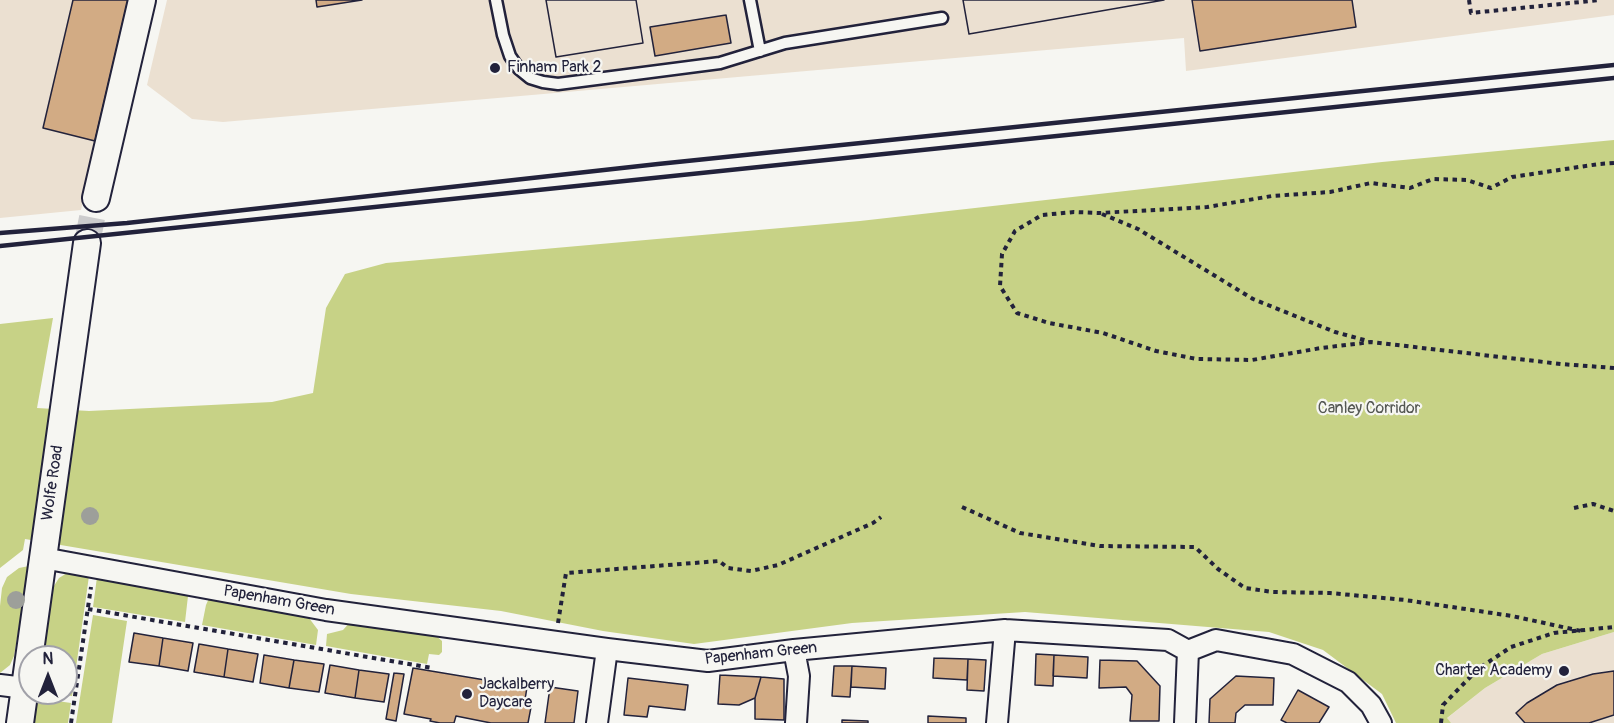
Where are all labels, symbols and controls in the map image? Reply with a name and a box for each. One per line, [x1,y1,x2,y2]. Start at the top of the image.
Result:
place label: Finham Park 2 [507,58,601,78]
marker: Finham Park 2 [488,61,502,75]
park label: Canley Corridor [1318,399,1420,419]
street label: Wolfe Road [38,444,68,522]
street label: Papenham Green [222,582,336,620]
street label: Papenham Green [704,639,818,669]
north arrow [18,645,78,705]
text: N [43,649,53,669]
place label: Charter Academy [1435,661,1552,681]
marker: Charter Academy [1557,664,1571,678]
place label: Jackalberry Daycare [479,675,554,713]
marker: Jackalberry Daycare [460,687,474,701]

